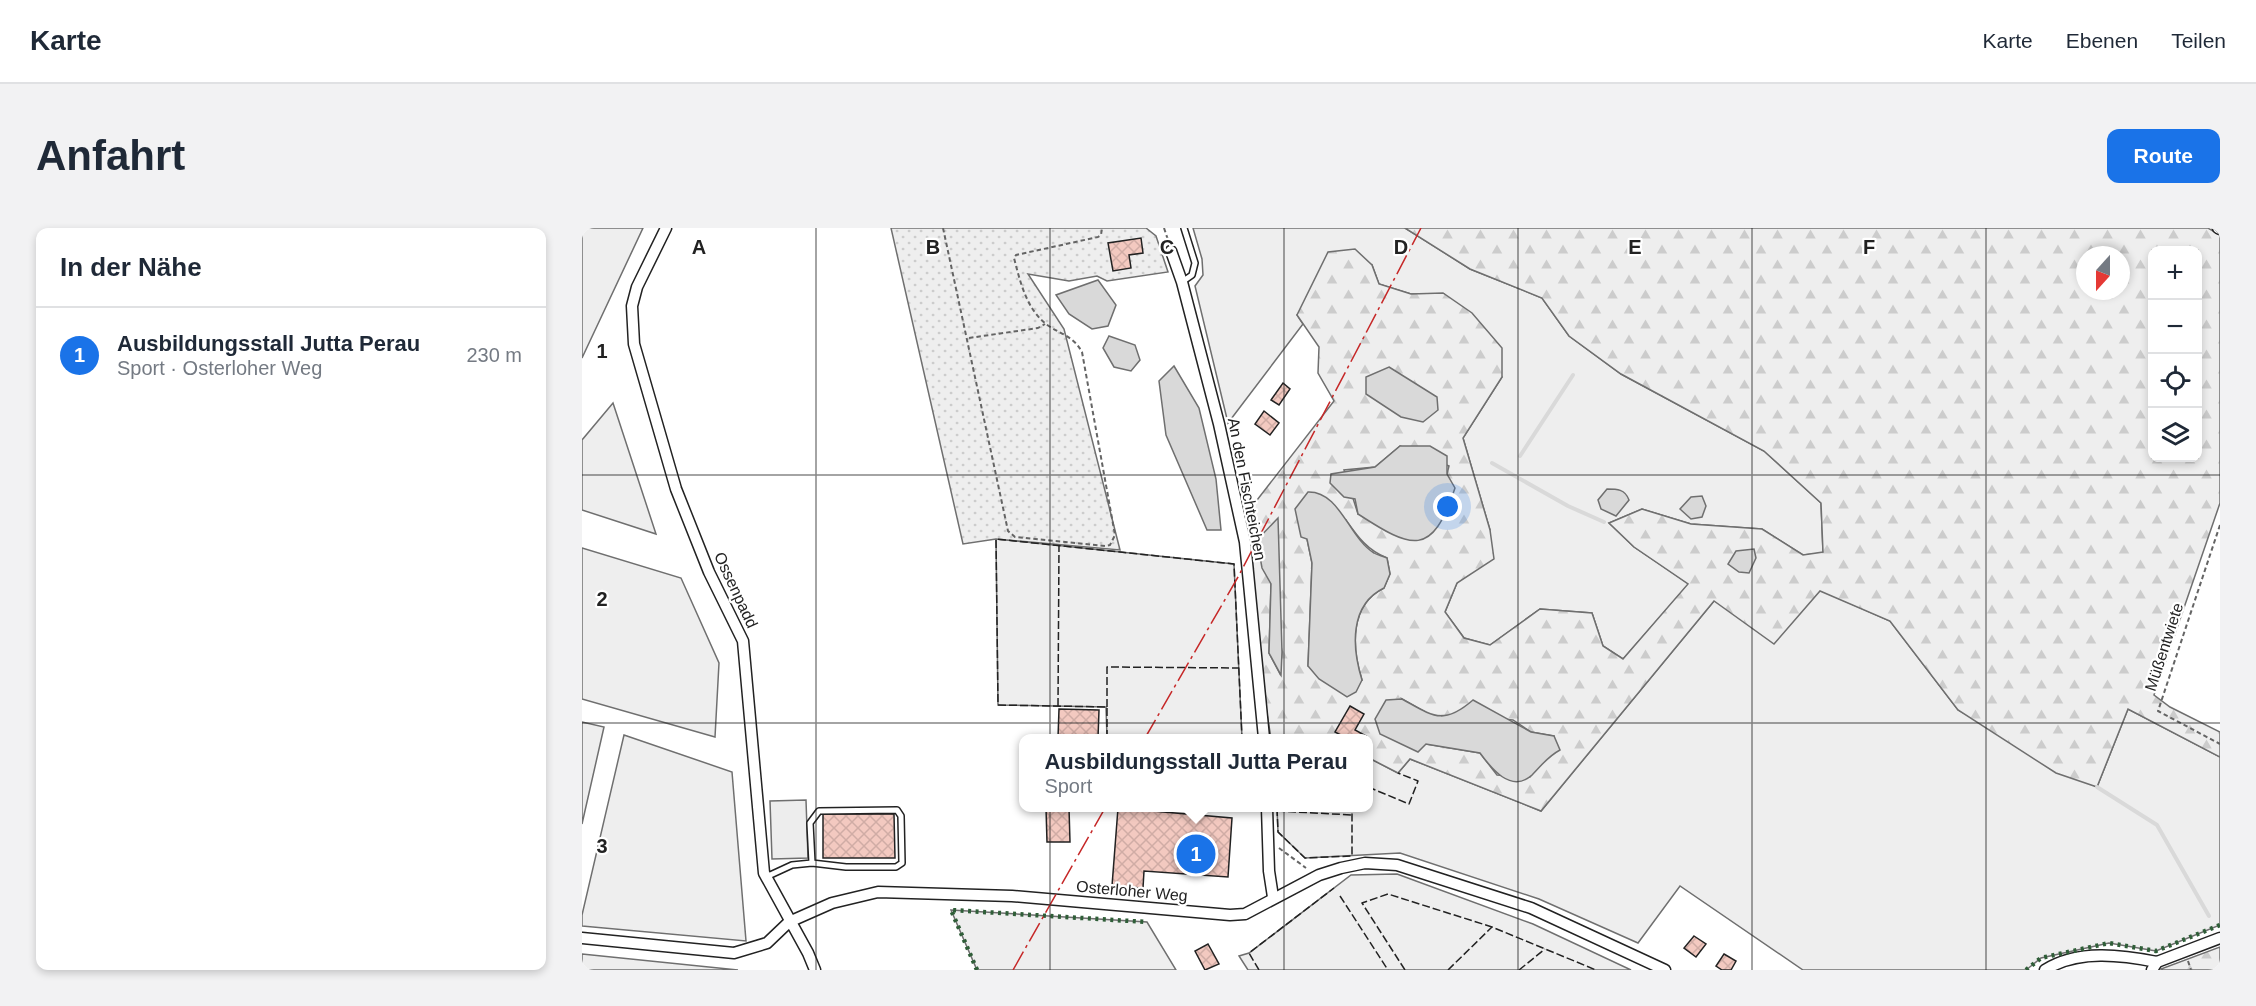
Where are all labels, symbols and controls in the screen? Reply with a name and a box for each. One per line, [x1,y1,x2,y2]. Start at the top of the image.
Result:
text: Karte [30,25,102,56]
text: Karte [1983,29,2033,52]
text: Ebenen [2066,29,2138,52]
text: Teilen [2171,29,2226,52]
button: Route [2107,129,2220,183]
text: Anfahrt [36,132,185,179]
text: A [692,236,706,258]
text: B [926,236,940,258]
text: C [1160,236,1174,258]
text: D [1394,236,1408,258]
text: E [1628,236,1642,258]
text: F [1863,236,1875,258]
north arrow [2076,246,2130,300]
map controls [2148,246,2202,462]
button: + [2148,246,2202,300]
text: In der Nähe [60,252,202,282]
button: − [2148,300,2202,354]
text: Ausbildungsstall Jutta Perau [117,331,420,356]
text: 1 [596,340,608,362]
text: 1 [74,344,85,366]
text: 230 m [466,344,522,366]
button: locate [2148,354,2202,408]
text: Sport · Osterloher Weg [117,357,322,379]
button: layers [2148,408,2202,462]
street label: An den Fischteichen [1225,416,1269,562]
your location [1433,492,1462,521]
street label: Ossenpadd [711,549,761,631]
text: 2 [596,588,608,610]
street label: Müßentwiete [2142,601,2186,693]
popup [1019,734,1373,812]
text: Ausbildungsstall Jutta Perau [1044,749,1348,774]
text: Sport [1044,775,1092,797]
pin: 1 [1176,832,1216,876]
text: 3 [596,835,608,857]
street label: Osterloher Weg [1076,878,1188,904]

